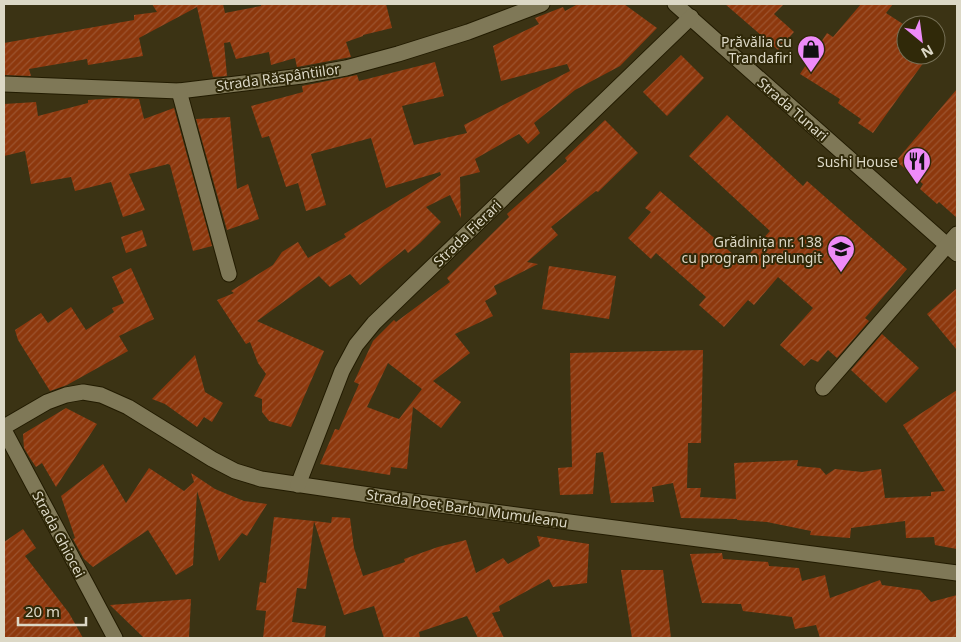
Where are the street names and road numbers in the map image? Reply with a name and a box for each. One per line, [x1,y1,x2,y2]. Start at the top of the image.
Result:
street label: Strada Răspântiilor [215,59,341,95]
street label: Strada Tunari [754,73,832,145]
street label: Strada Fierari [429,196,505,270]
street label: Strada Poet Barbu Mumuleanu [365,484,569,532]
street label: Strada Ghiocei [28,487,90,581]

